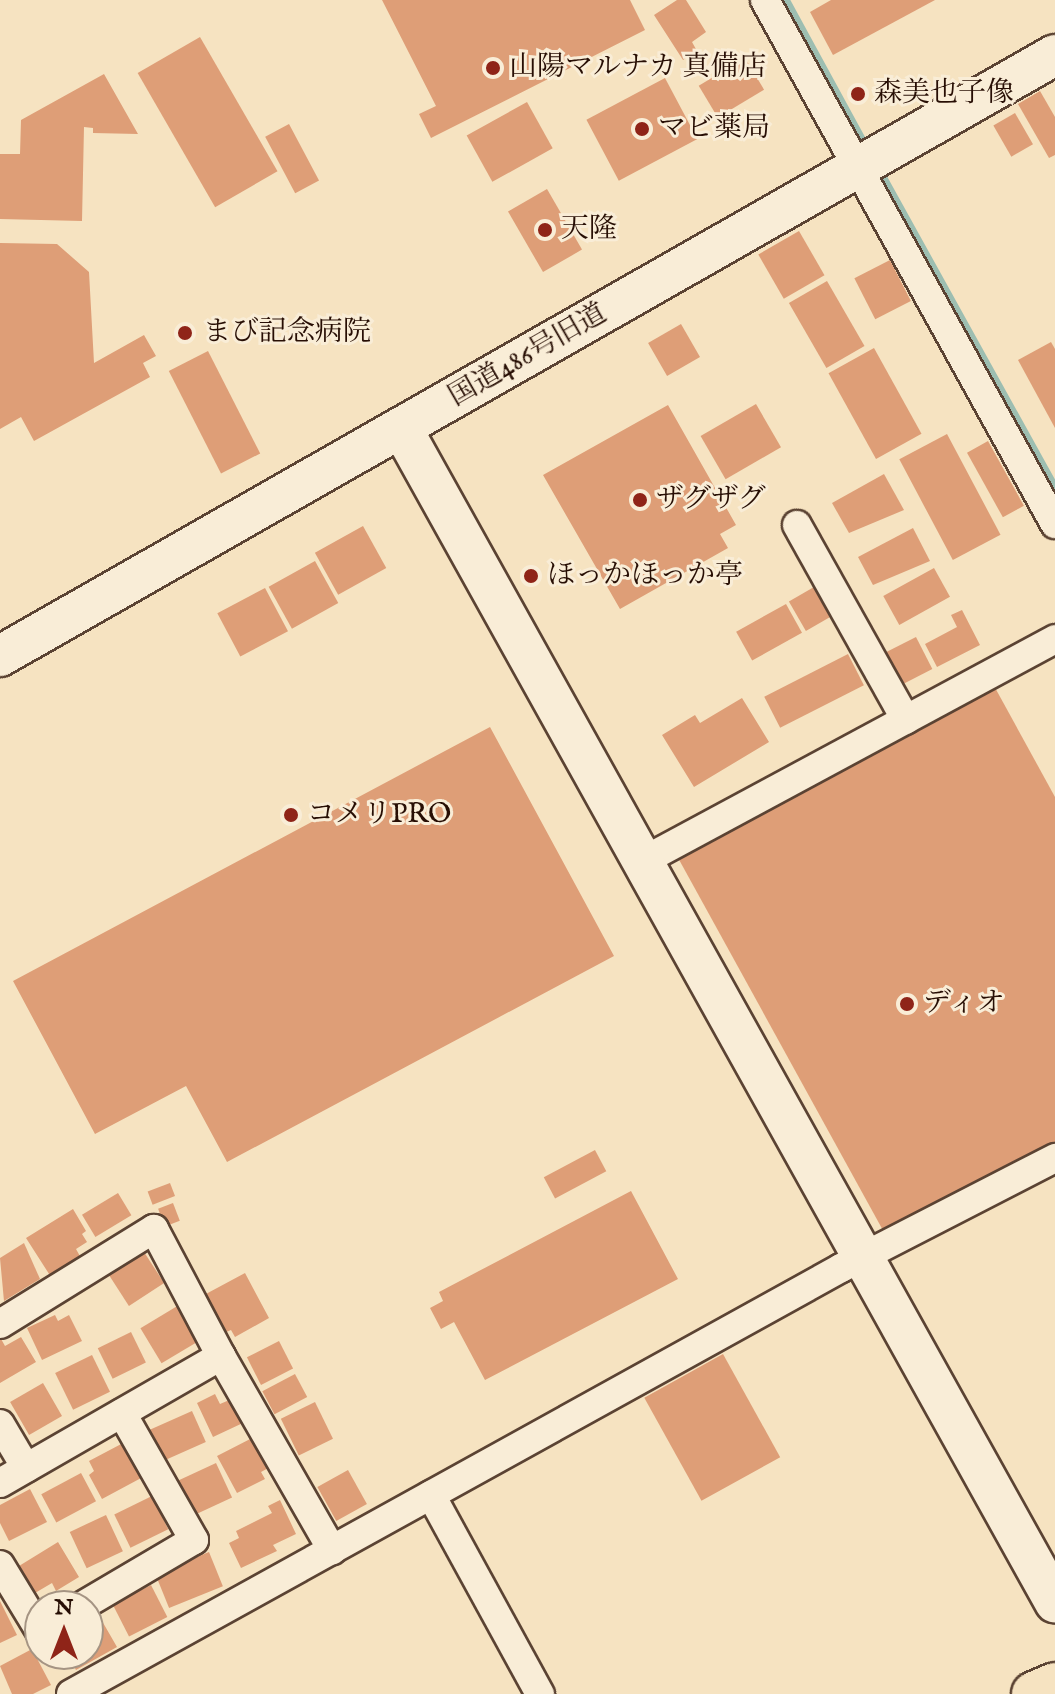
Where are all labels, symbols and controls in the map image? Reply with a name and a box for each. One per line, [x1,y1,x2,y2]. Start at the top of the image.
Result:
place label: 山陽マルナカ 真備店 [509,51,767,85]
marker: 山陽マルナカ 真備店 [484,59,502,77]
place label: 森美也子像 [874,77,1014,111]
marker: 森美也子像 [849,85,867,103]
place label: マビ薬局 [658,112,770,146]
marker: マビ薬局 [633,120,651,138]
place label: 天隆 [561,213,617,247]
marker: 天隆 [536,221,554,239]
street label: 国道486号旧道 [443,297,613,415]
place label: まび記念病院 [203,316,371,350]
marker: まび記念病院 [174,322,196,344]
place label: ザグザグ [656,483,768,517]
marker: ザグザグ [631,491,649,509]
place label: ほっかほっか亭 [547,559,743,593]
marker: ほっかほっか亭 [522,567,540,585]
place label: コメリPRO [307,798,451,832]
marker: コメリPRO [282,806,300,824]
place label: ディオ [923,987,1007,1021]
marker: ディオ [898,995,916,1013]
north arrow [24,1590,104,1670]
text: N [54,1594,74,1622]

